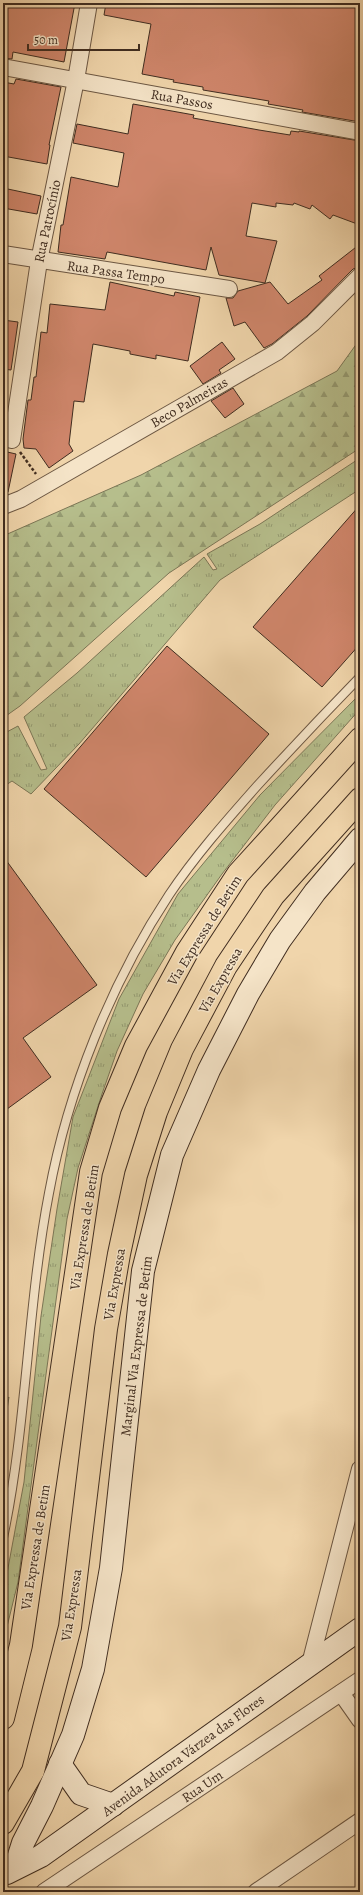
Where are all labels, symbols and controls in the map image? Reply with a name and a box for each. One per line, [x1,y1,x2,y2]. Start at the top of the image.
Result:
scale bar [28,26,139,52]
text: 50 m [34,32,58,48]
street label: Rua Passos [149,85,214,114]
street label: Rua Patrocínio [29,178,66,264]
street label: Rua Passa Tempo [66,256,166,289]
street label: Beco Palmeiras [147,373,231,432]
street label: Via Expressa de Betim [163,872,245,988]
street label: Via Expressa [195,944,245,1016]
street label: Via Expressa de Betim [65,1163,104,1292]
street label: Via Expressa [99,1246,130,1323]
street label: Marginal Via Expressa de Betim [116,1254,157,1437]
street label: Via Expressa de Betim [16,1483,55,1612]
street label: Via Expressa [56,1567,87,1644]
street label: Avenida Adutora Várzea das Flores [98,1690,268,1821]
street label: Rua Um [178,1766,227,1807]

